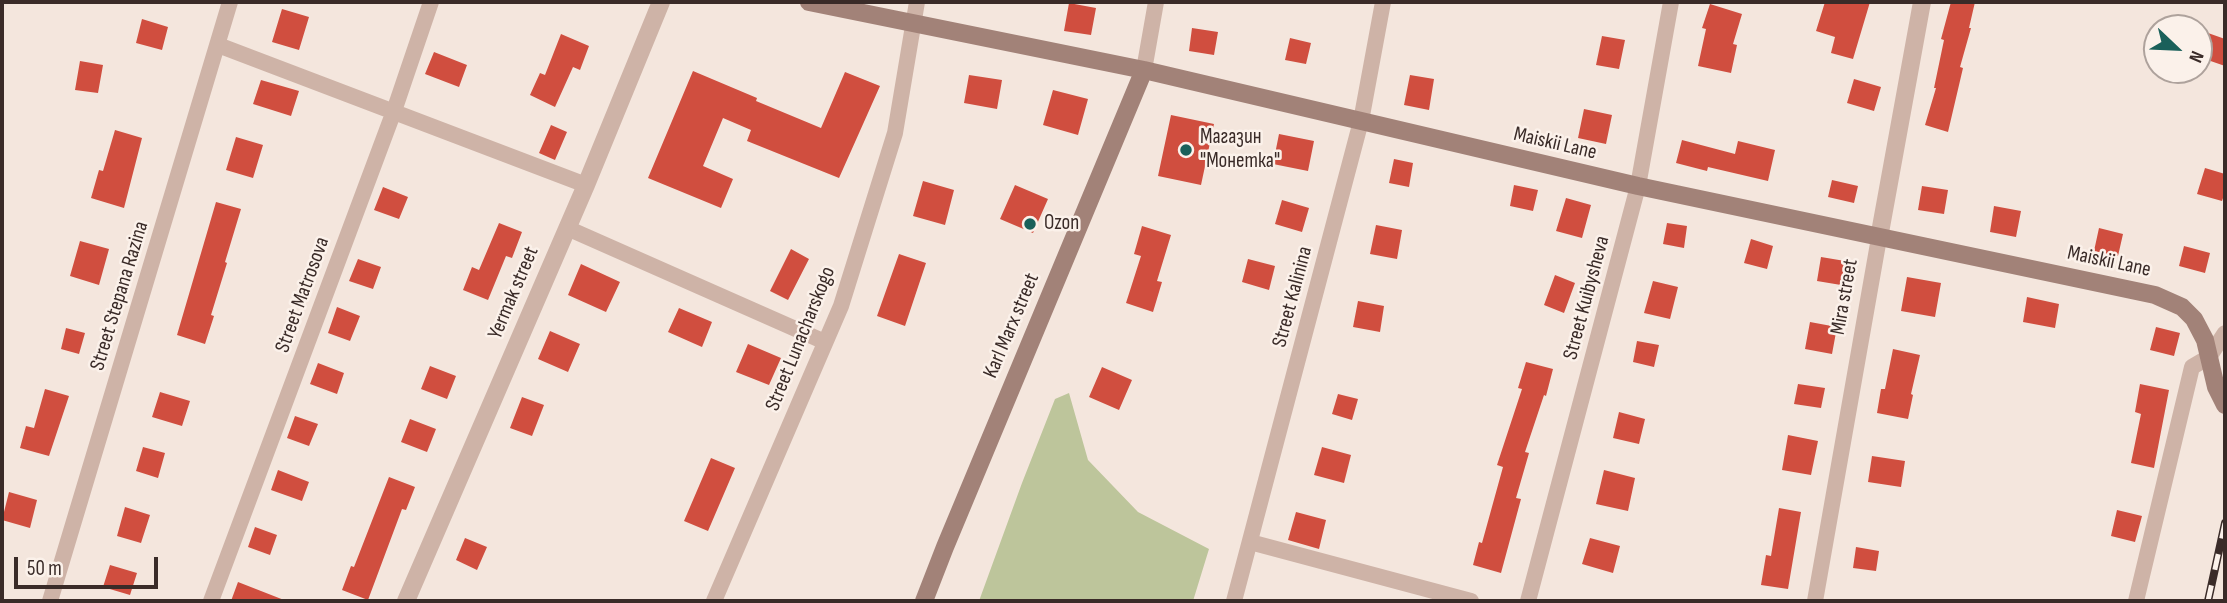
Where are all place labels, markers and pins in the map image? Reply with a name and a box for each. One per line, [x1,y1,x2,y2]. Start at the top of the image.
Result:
place label: Магазин "Монетка" [1200,125,1280,175]
marker: Магазин "Монетка" [1178,142,1194,158]
place label: Ozon [1044,211,1079,237]
marker: Ozon [1022,216,1038,232]

